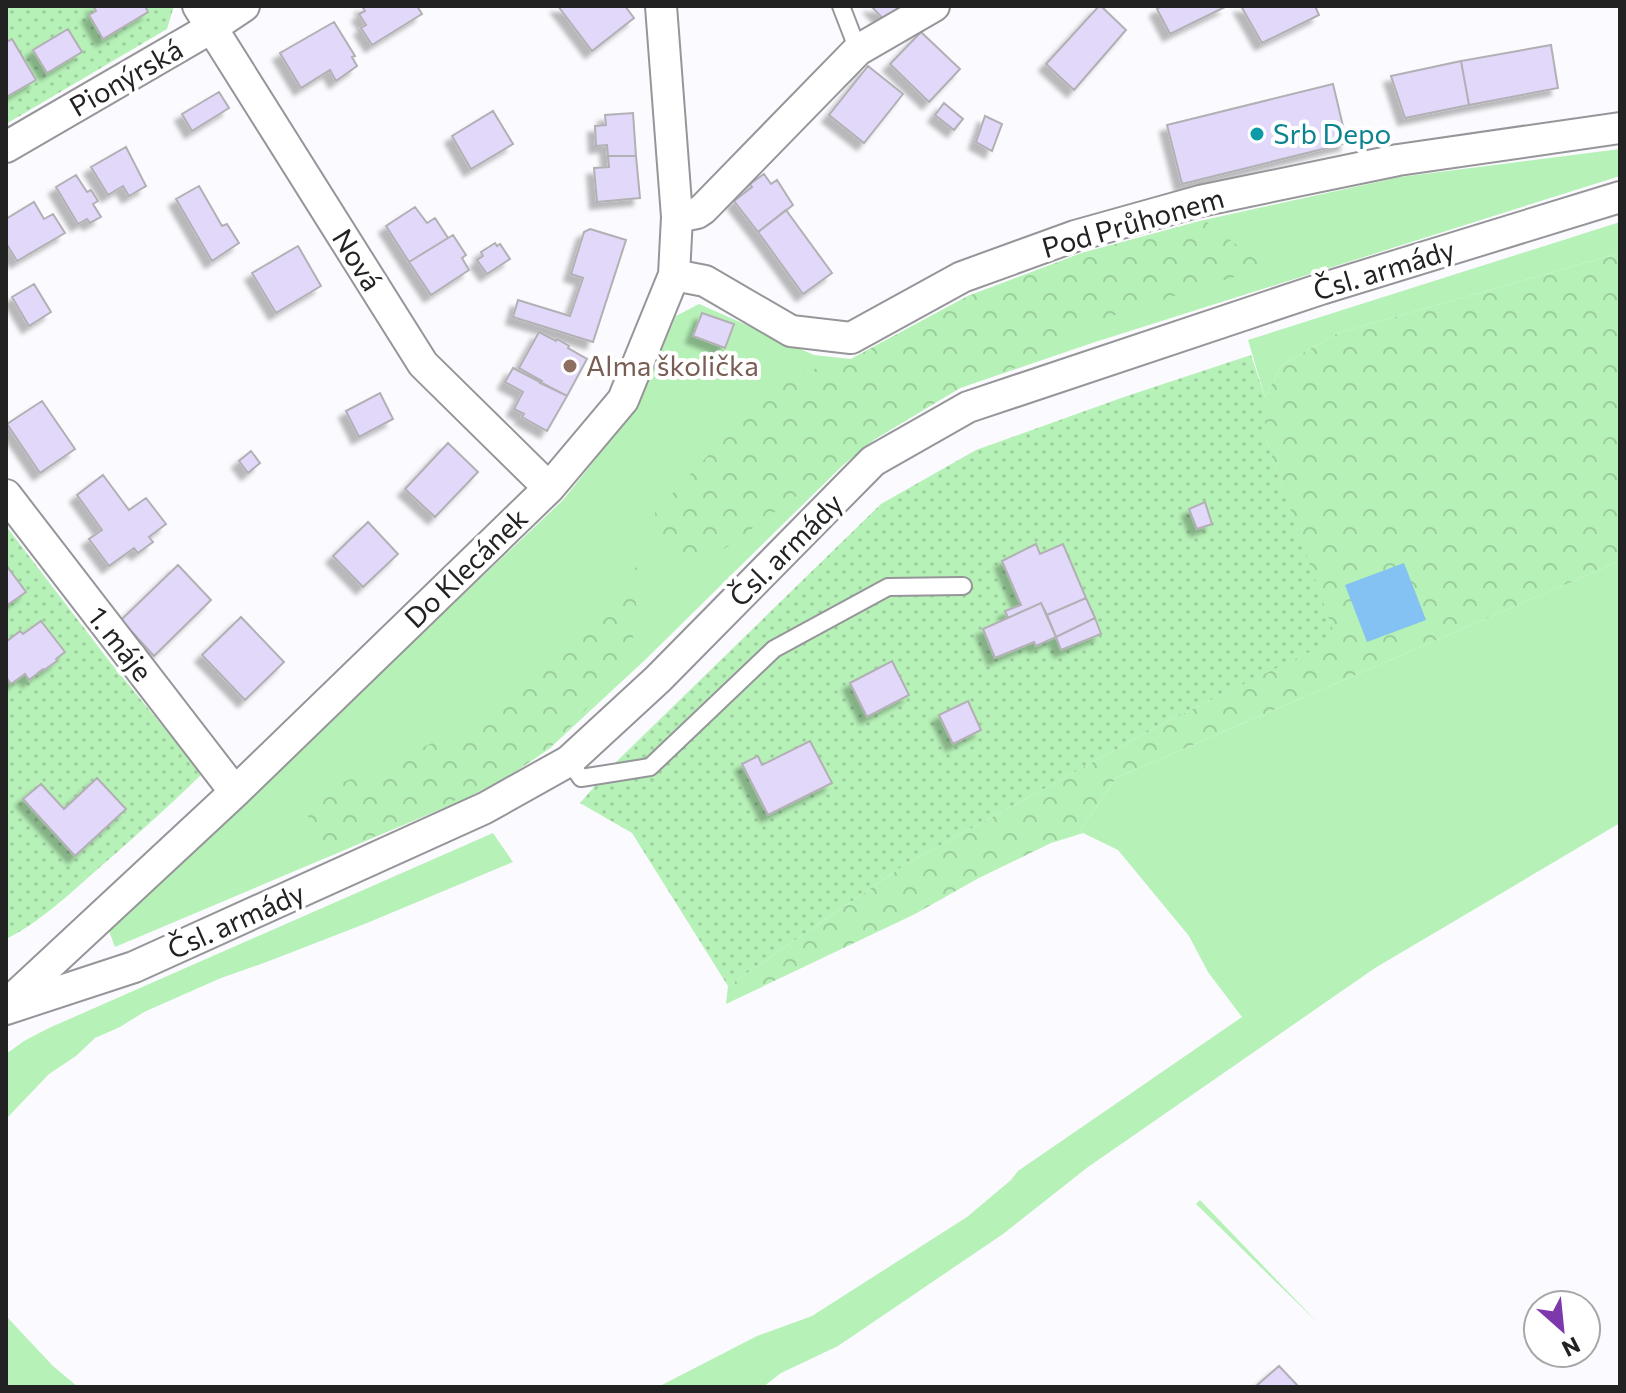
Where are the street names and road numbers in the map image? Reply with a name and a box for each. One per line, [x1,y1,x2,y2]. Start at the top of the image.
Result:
street label: Pionýrská [63,31,188,123]
street label: Pod Průhonem [1038,180,1228,264]
street label: Nová [326,222,390,296]
street label: Čsl. armády [1309,231,1459,307]
street label: Čsl. armády [721,485,849,613]
street label: Do Klecánek [397,500,534,634]
street label: 1. máje [81,600,160,687]
street label: Čsl. armády [162,875,309,965]

